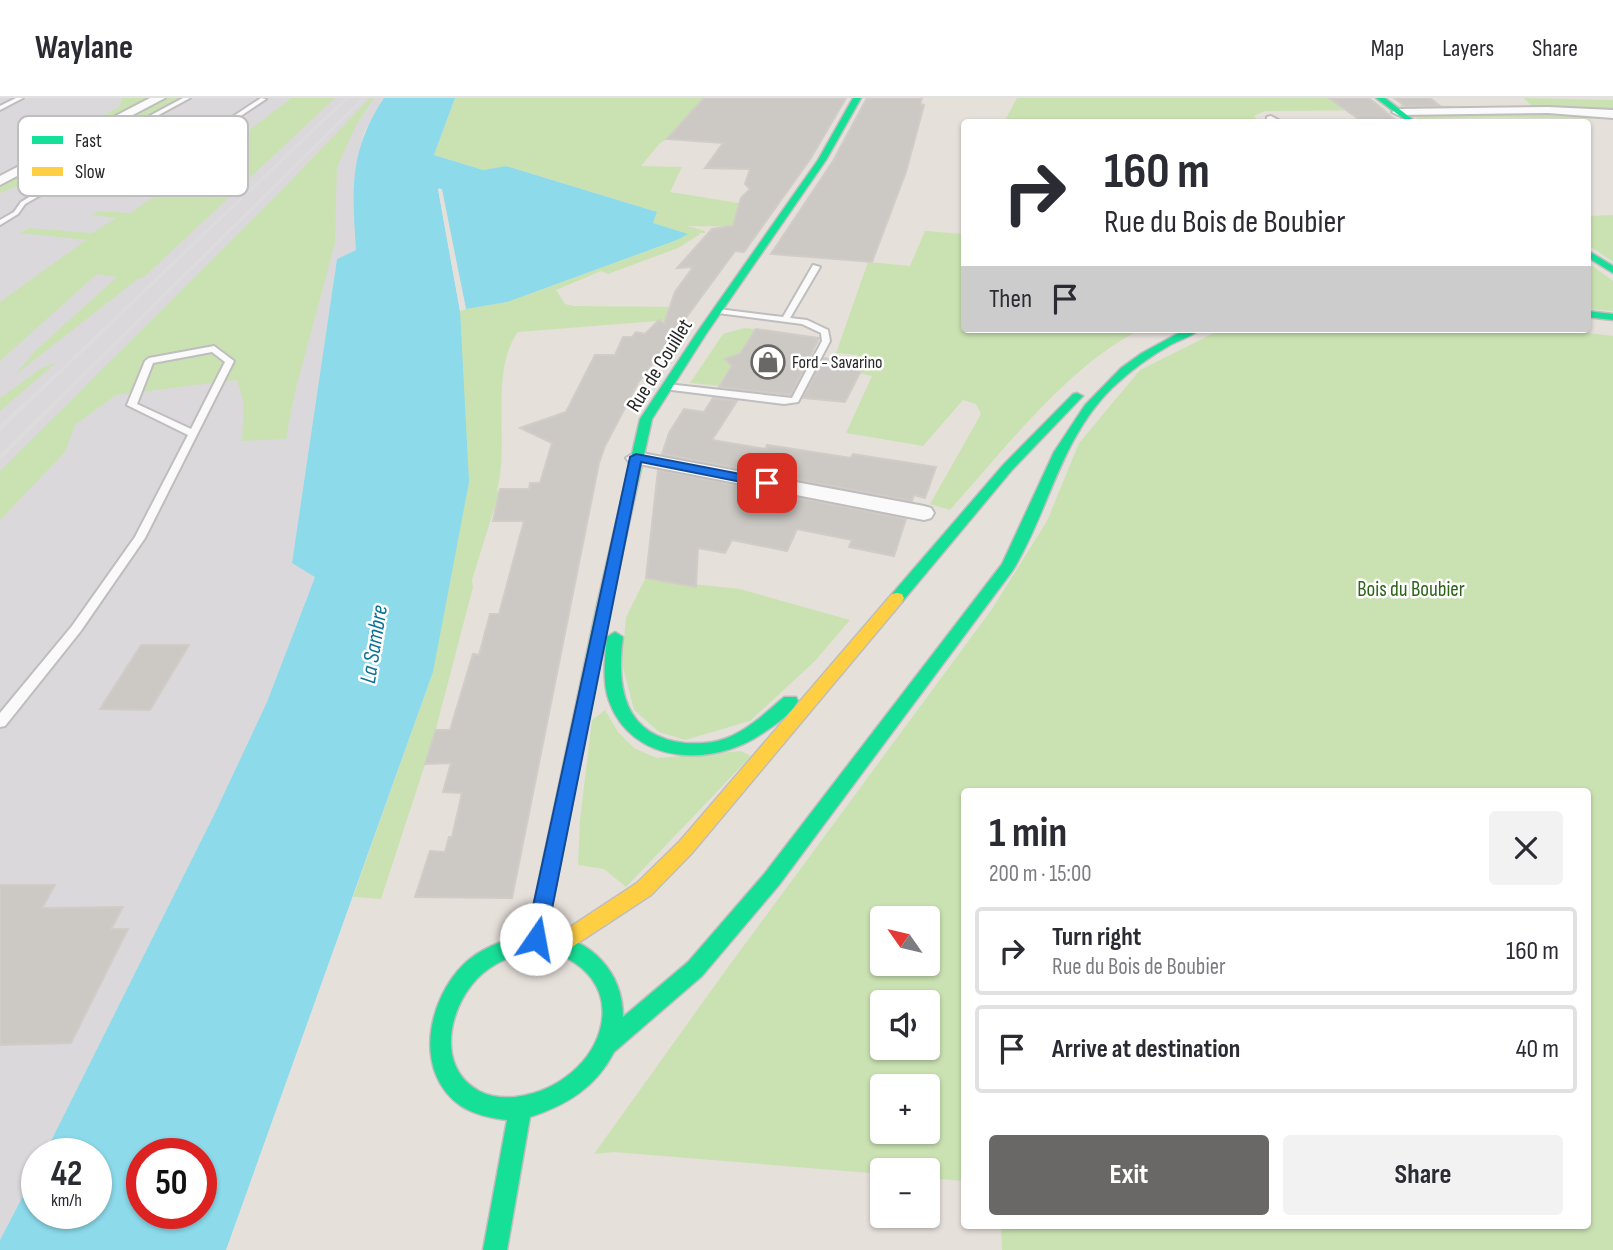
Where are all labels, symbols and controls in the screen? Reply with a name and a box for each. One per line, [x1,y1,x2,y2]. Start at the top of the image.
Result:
text: Waylane [35,28,133,68]
text: Map [1371,34,1404,63]
text: Layers [1442,34,1494,63]
text: Share [1532,34,1578,63]
legend [18,116,248,196]
text: Fast [75,130,102,153]
text: 160 m [1104,143,1210,202]
icon: right [989,147,1080,238]
text: Slow [75,161,105,184]
text: Rue du Bois de Boubier [1104,203,1345,242]
icon: arrive [1046,280,1084,318]
text: Then [989,284,1032,315]
street label: Rue de Couillet [621,314,698,416]
shop icon: Ford - Savarino [749,343,787,381]
place label: Ford - Savarino [792,352,883,373]
pin [737,453,797,513]
icon: arrive [748,464,786,502]
park label: Bois du Boubier [1357,577,1465,602]
water label: La Sambre [354,603,394,685]
text: 1 min [989,808,1067,859]
button: close [1489,811,1563,885]
text: 200 m · 15:00 [989,860,1091,888]
position arrow [499,902,573,976]
north arrow [870,906,940,976]
map controls [870,906,940,1228]
text: Turn right [1052,922,1141,953]
icon: right [993,932,1031,970]
text: 160 m [1506,936,1559,967]
text: Rue du Bois de Boubier [1052,953,1226,981]
button: sound [870,990,940,1060]
icon: arrive [993,1030,1031,1068]
text: Arrive at destination [1052,1034,1240,1065]
text: 40 m [1516,1034,1559,1065]
button: + [870,1074,940,1144]
button: Exit [989,1135,1269,1215]
button: Share [1283,1135,1563,1215]
speed limit sign: 50 [126,1138,217,1229]
text: 42 [51,1153,82,1196]
button: − [870,1158,940,1228]
text: km/h [51,1190,82,1211]

